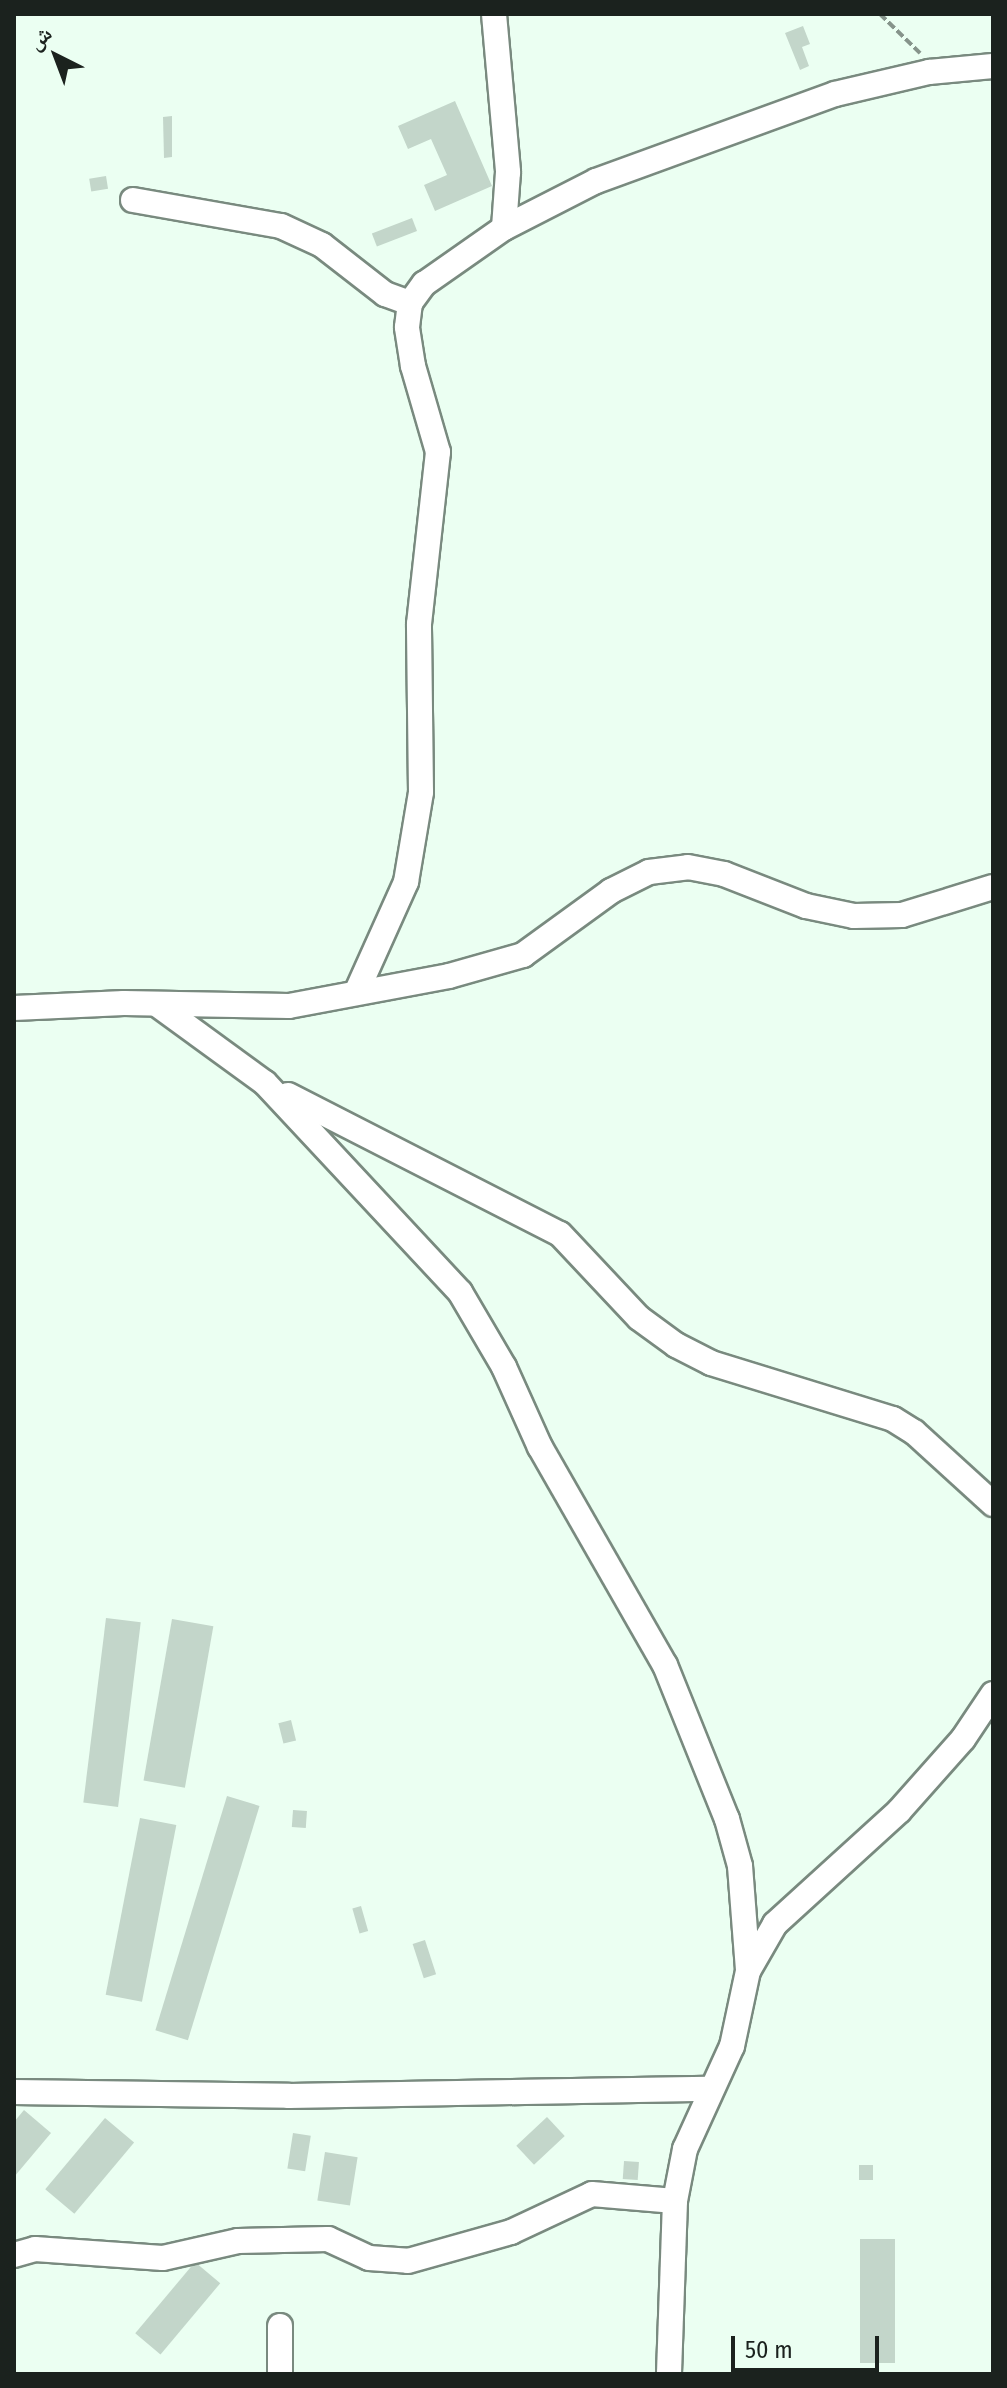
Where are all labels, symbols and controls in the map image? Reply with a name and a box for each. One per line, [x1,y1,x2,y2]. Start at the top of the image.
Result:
north arrow [16,16,96,96]
text: ش [22,20,57,56]
scale bar [735,2320,883,2370]
text: 50 m [745,2336,793,2364]

